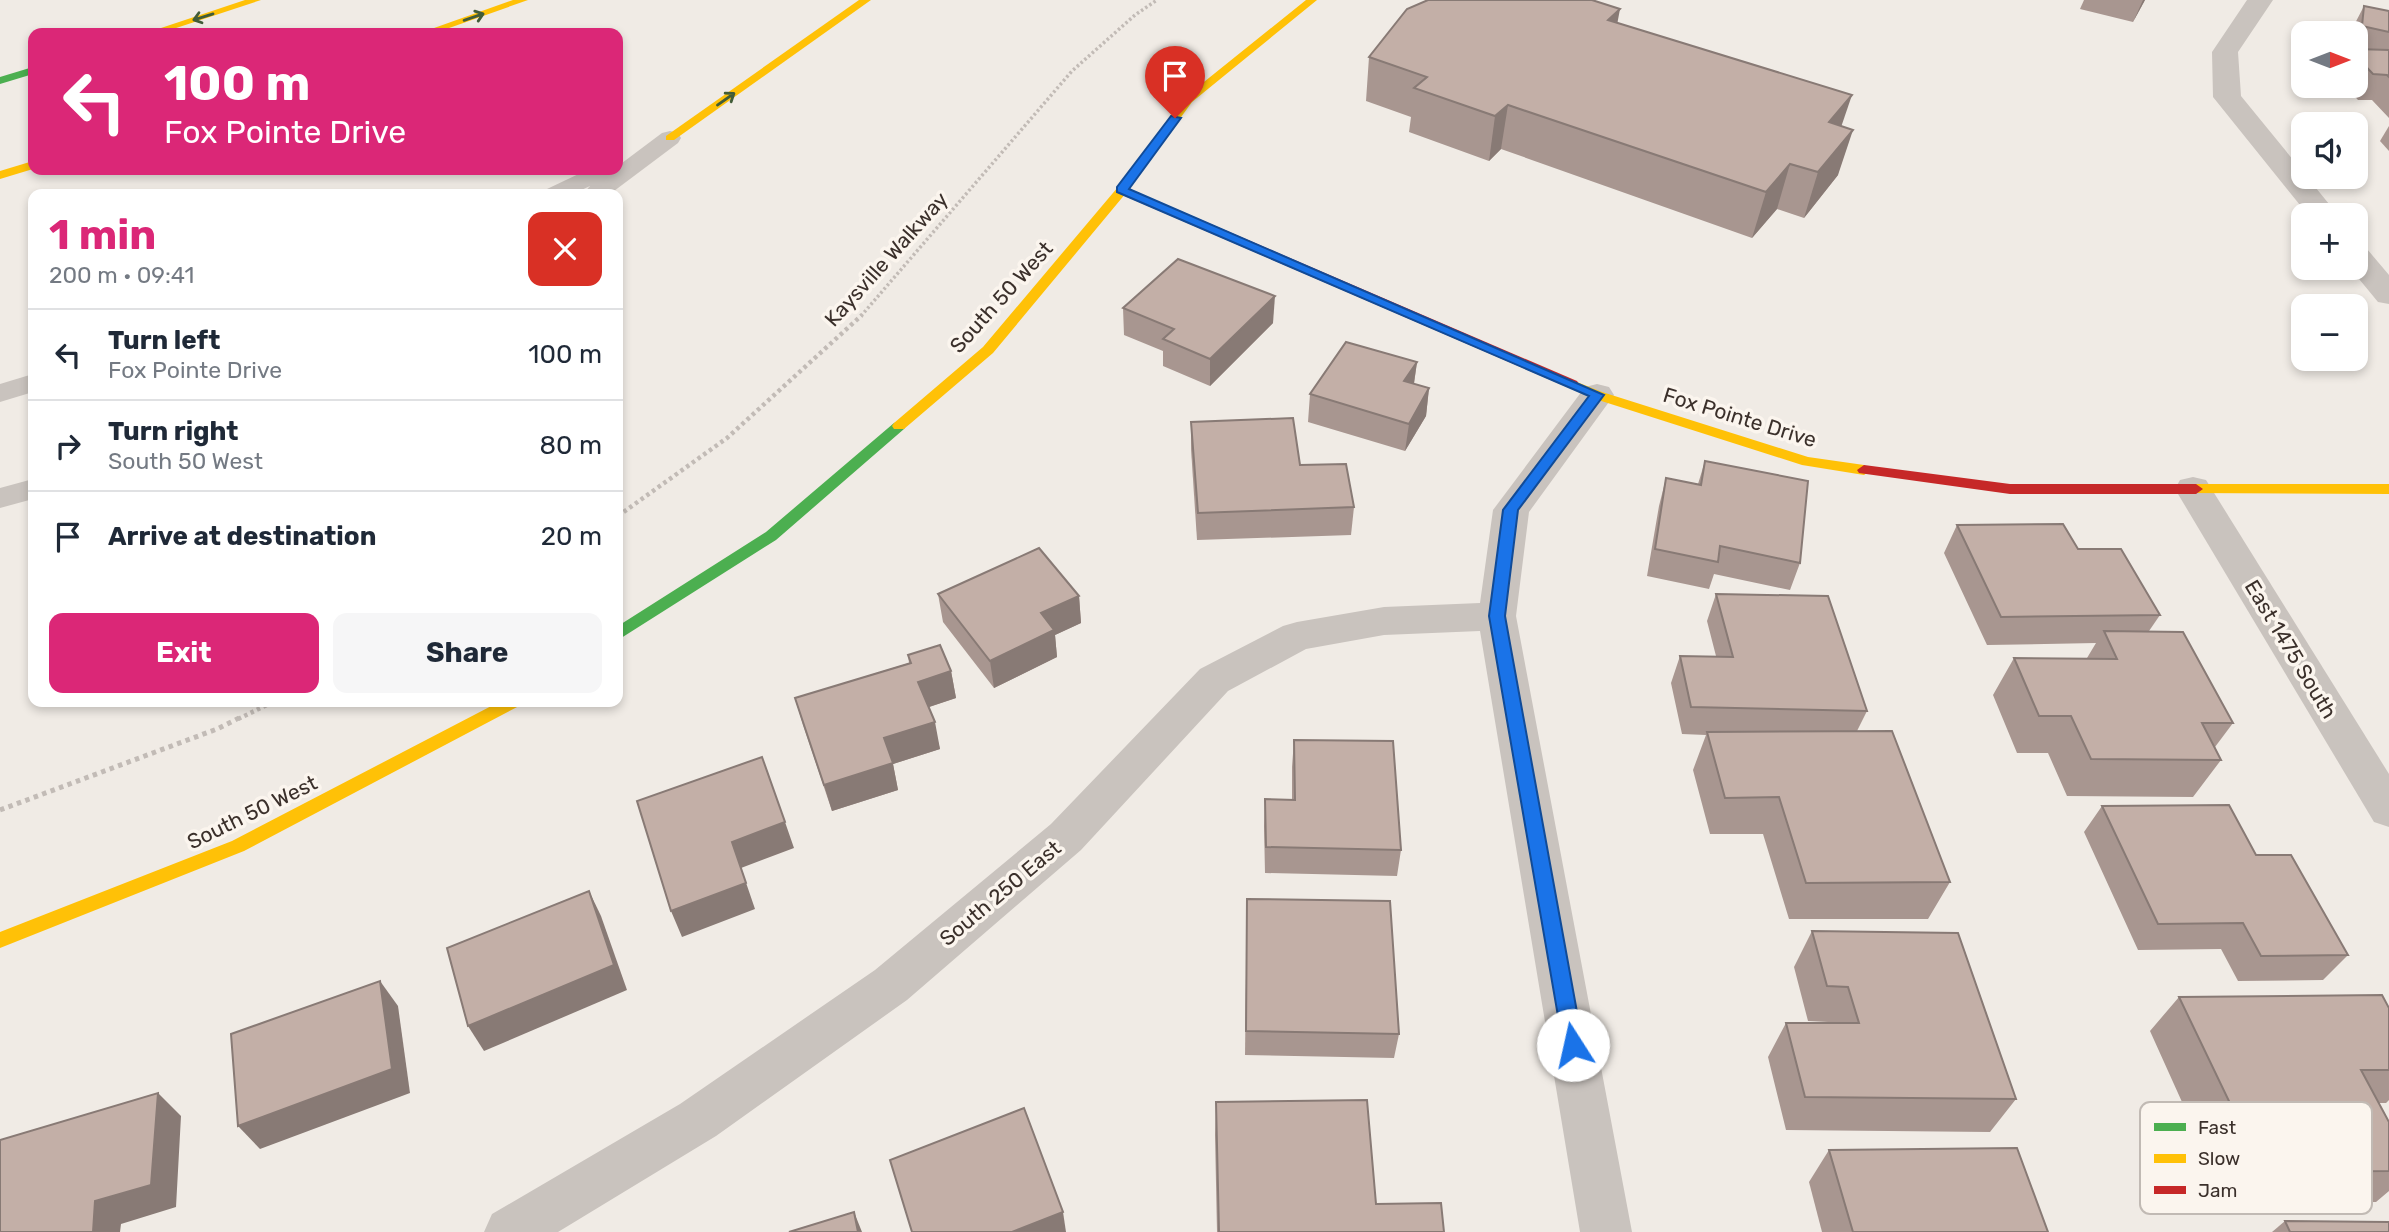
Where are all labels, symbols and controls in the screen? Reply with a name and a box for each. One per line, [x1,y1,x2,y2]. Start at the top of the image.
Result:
one-way arrow [463,10,485,23]
one-way arrow [193,11,215,24]
north arrow [2291,21,2368,98]
map controls [2291,21,2368,371]
pin [1145,46,1205,118]
text: 100 m [164,54,310,112]
icon: left [49,56,140,147]
icon: arrive [1156,57,1194,95]
one-way arrow [716,92,735,106]
button: sound [2291,112,2368,189]
text: Fox Pointe Drive [164,113,406,151]
street label: Kaysville Walkway [819,186,953,331]
button: + [2291,203,2368,280]
text: 1 min [49,210,156,260]
button: close [528,212,602,286]
street label: South 50 West [944,236,1058,358]
text: 200 m · 09:41 [49,261,194,289]
button: − [2291,294,2368,371]
text: Turn left [108,325,220,356]
icon: left [49,336,87,374]
text: 100 m [528,339,602,370]
text: Fox Pointe Drive [108,356,282,384]
street label: Fox Pointe Drive [1660,382,1820,452]
text: Turn right [108,416,238,447]
icon: right [49,427,87,465]
text: 80 m [539,430,602,461]
text: South 50 West [108,447,263,475]
icon: arrive [49,518,87,556]
text: Arrive at destination [108,521,376,552]
text: 20 m [541,521,602,552]
street label: East 1475 South [2240,575,2342,723]
button: Exit [49,613,319,693]
button: Share [333,613,602,693]
street label: South 50 West [183,770,321,854]
street label: South 250 East [934,835,1066,951]
position arrow [1536,1008,1610,1082]
legend [2140,1102,2372,1214]
text: Fast [2198,1116,2237,1139]
text: Slow [2198,1147,2240,1170]
text: Jam [2198,1179,2237,1202]

